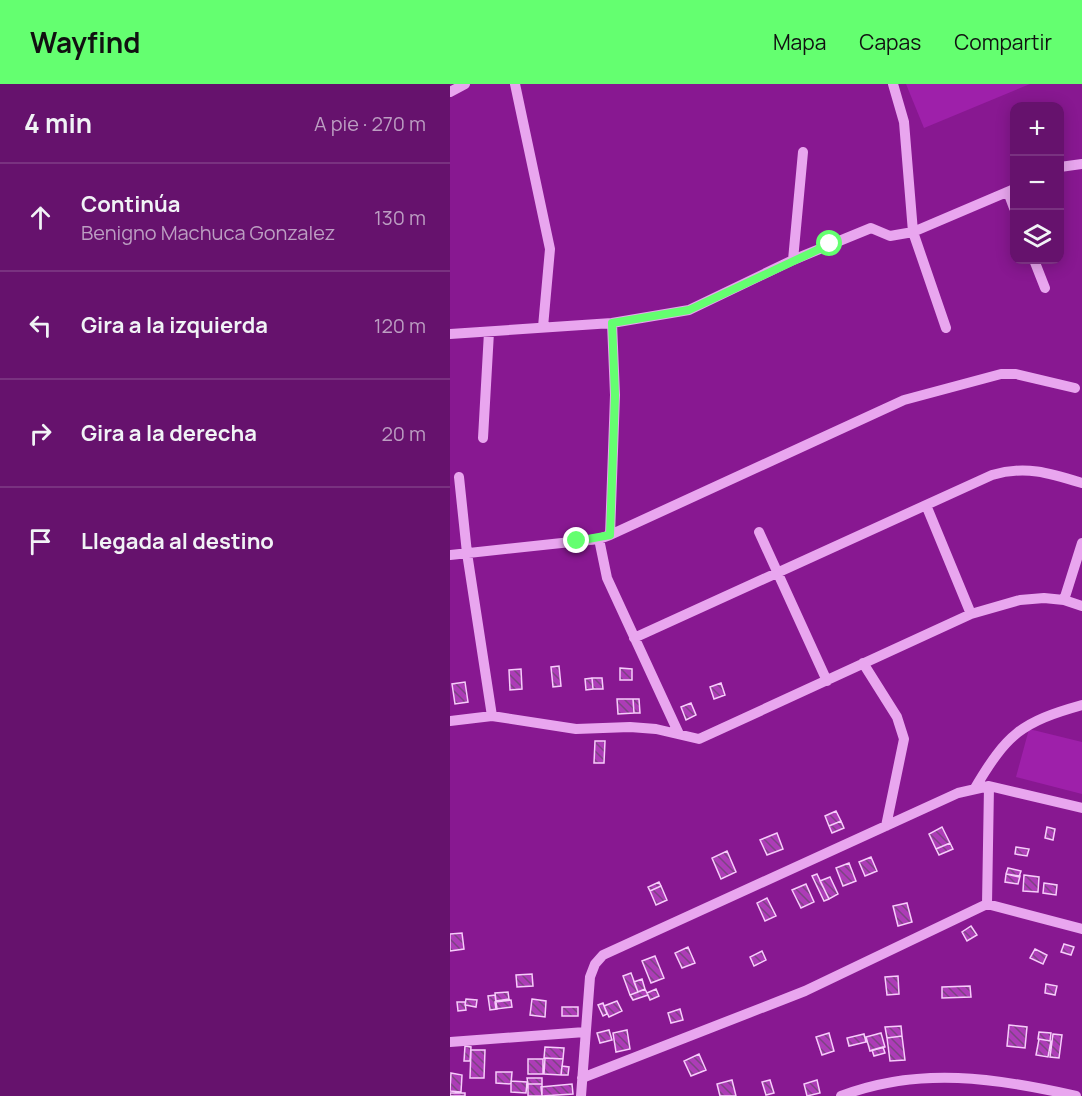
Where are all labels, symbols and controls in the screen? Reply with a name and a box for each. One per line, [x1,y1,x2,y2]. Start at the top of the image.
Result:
text: Wayfind [30,23,140,61]
text: Mapa [773,28,826,56]
text: Capas [859,28,921,56]
text: Compartir [954,28,1052,56]
map controls [1010,102,1064,264]
button: + [1010,102,1064,156]
text: 4 min [24,105,92,141]
text: A pie · 270 m [314,110,426,137]
button: − [1010,156,1064,210]
text: Continúa [81,189,181,219]
icon: ahead [24,201,57,234]
text: 130 m [374,204,426,231]
button: layers [1010,210,1064,264]
text: Benigno Machuca Gonzalez [81,219,335,246]
route start [816,230,842,256]
icon: left [24,309,57,342]
text: Gira a la izquierda [81,310,268,340]
text: 120 m [374,312,426,339]
icon: right [24,417,57,450]
text: Gira a la derecha [81,418,257,448]
text: 20 m [381,420,426,447]
icon: arrive [24,525,57,558]
text: Llegada al destino [81,526,274,556]
route end [563,527,589,553]

